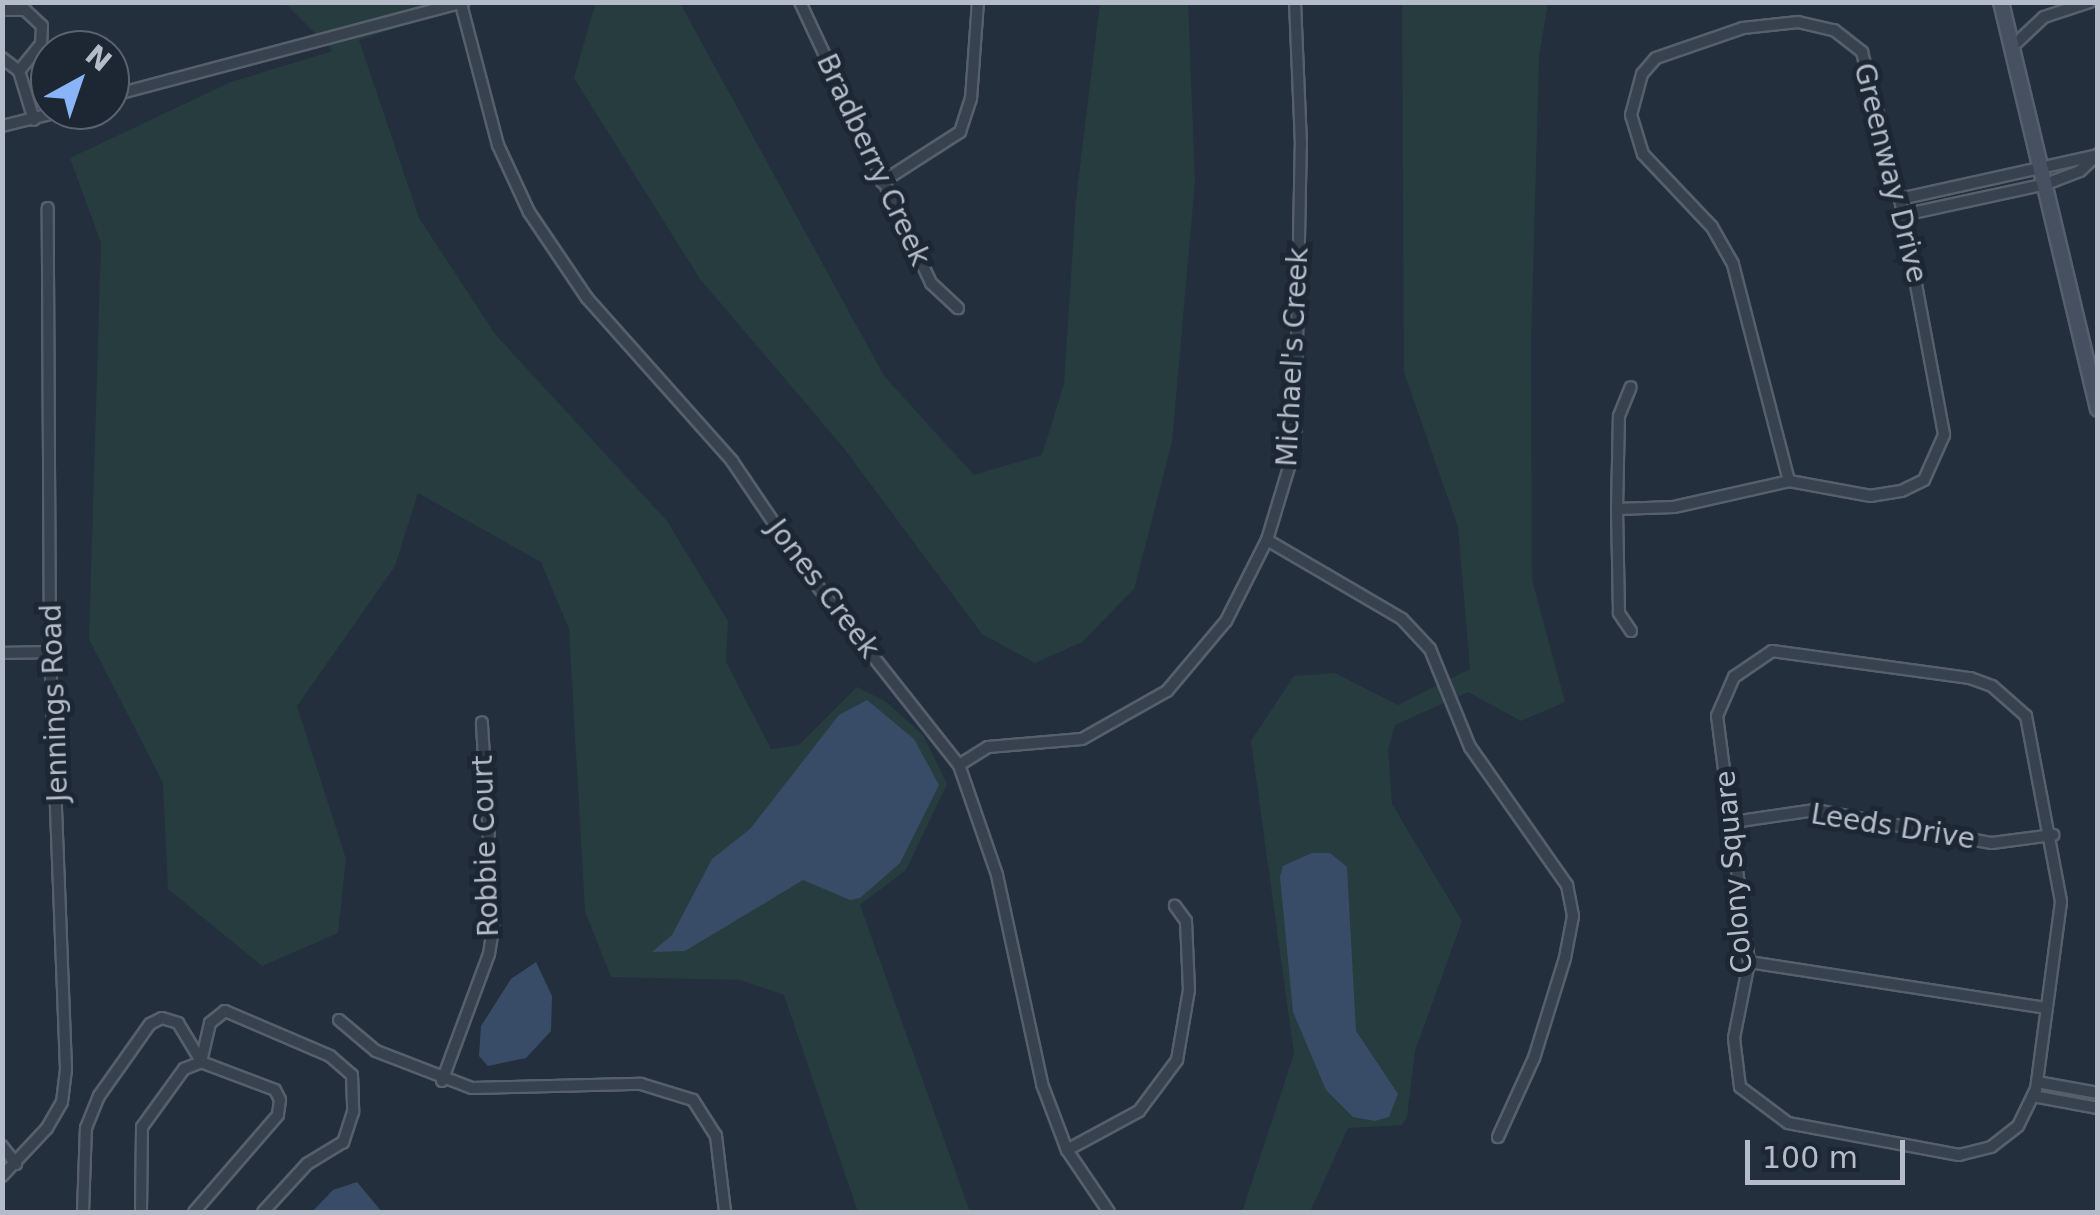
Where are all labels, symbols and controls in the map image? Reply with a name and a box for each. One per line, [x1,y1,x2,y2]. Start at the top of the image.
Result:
north arrow [30,30,130,130]
text: N [79,38,118,78]
street label: Bradberry Creek [809,49,937,271]
street label: Greenway Drive [1846,60,1934,286]
street label: Michael's Creek [1270,246,1316,468]
street label: Jones Creek [760,513,886,665]
street label: Jennings Road [35,603,75,803]
street label: Robbie Court [466,755,506,937]
street label: Colony Square [1708,769,1760,975]
street label: Leeds Drive [1809,797,1977,857]
scale bar [1750,1120,1910,1182]
text: 100 m [1762,1140,1858,1175]

